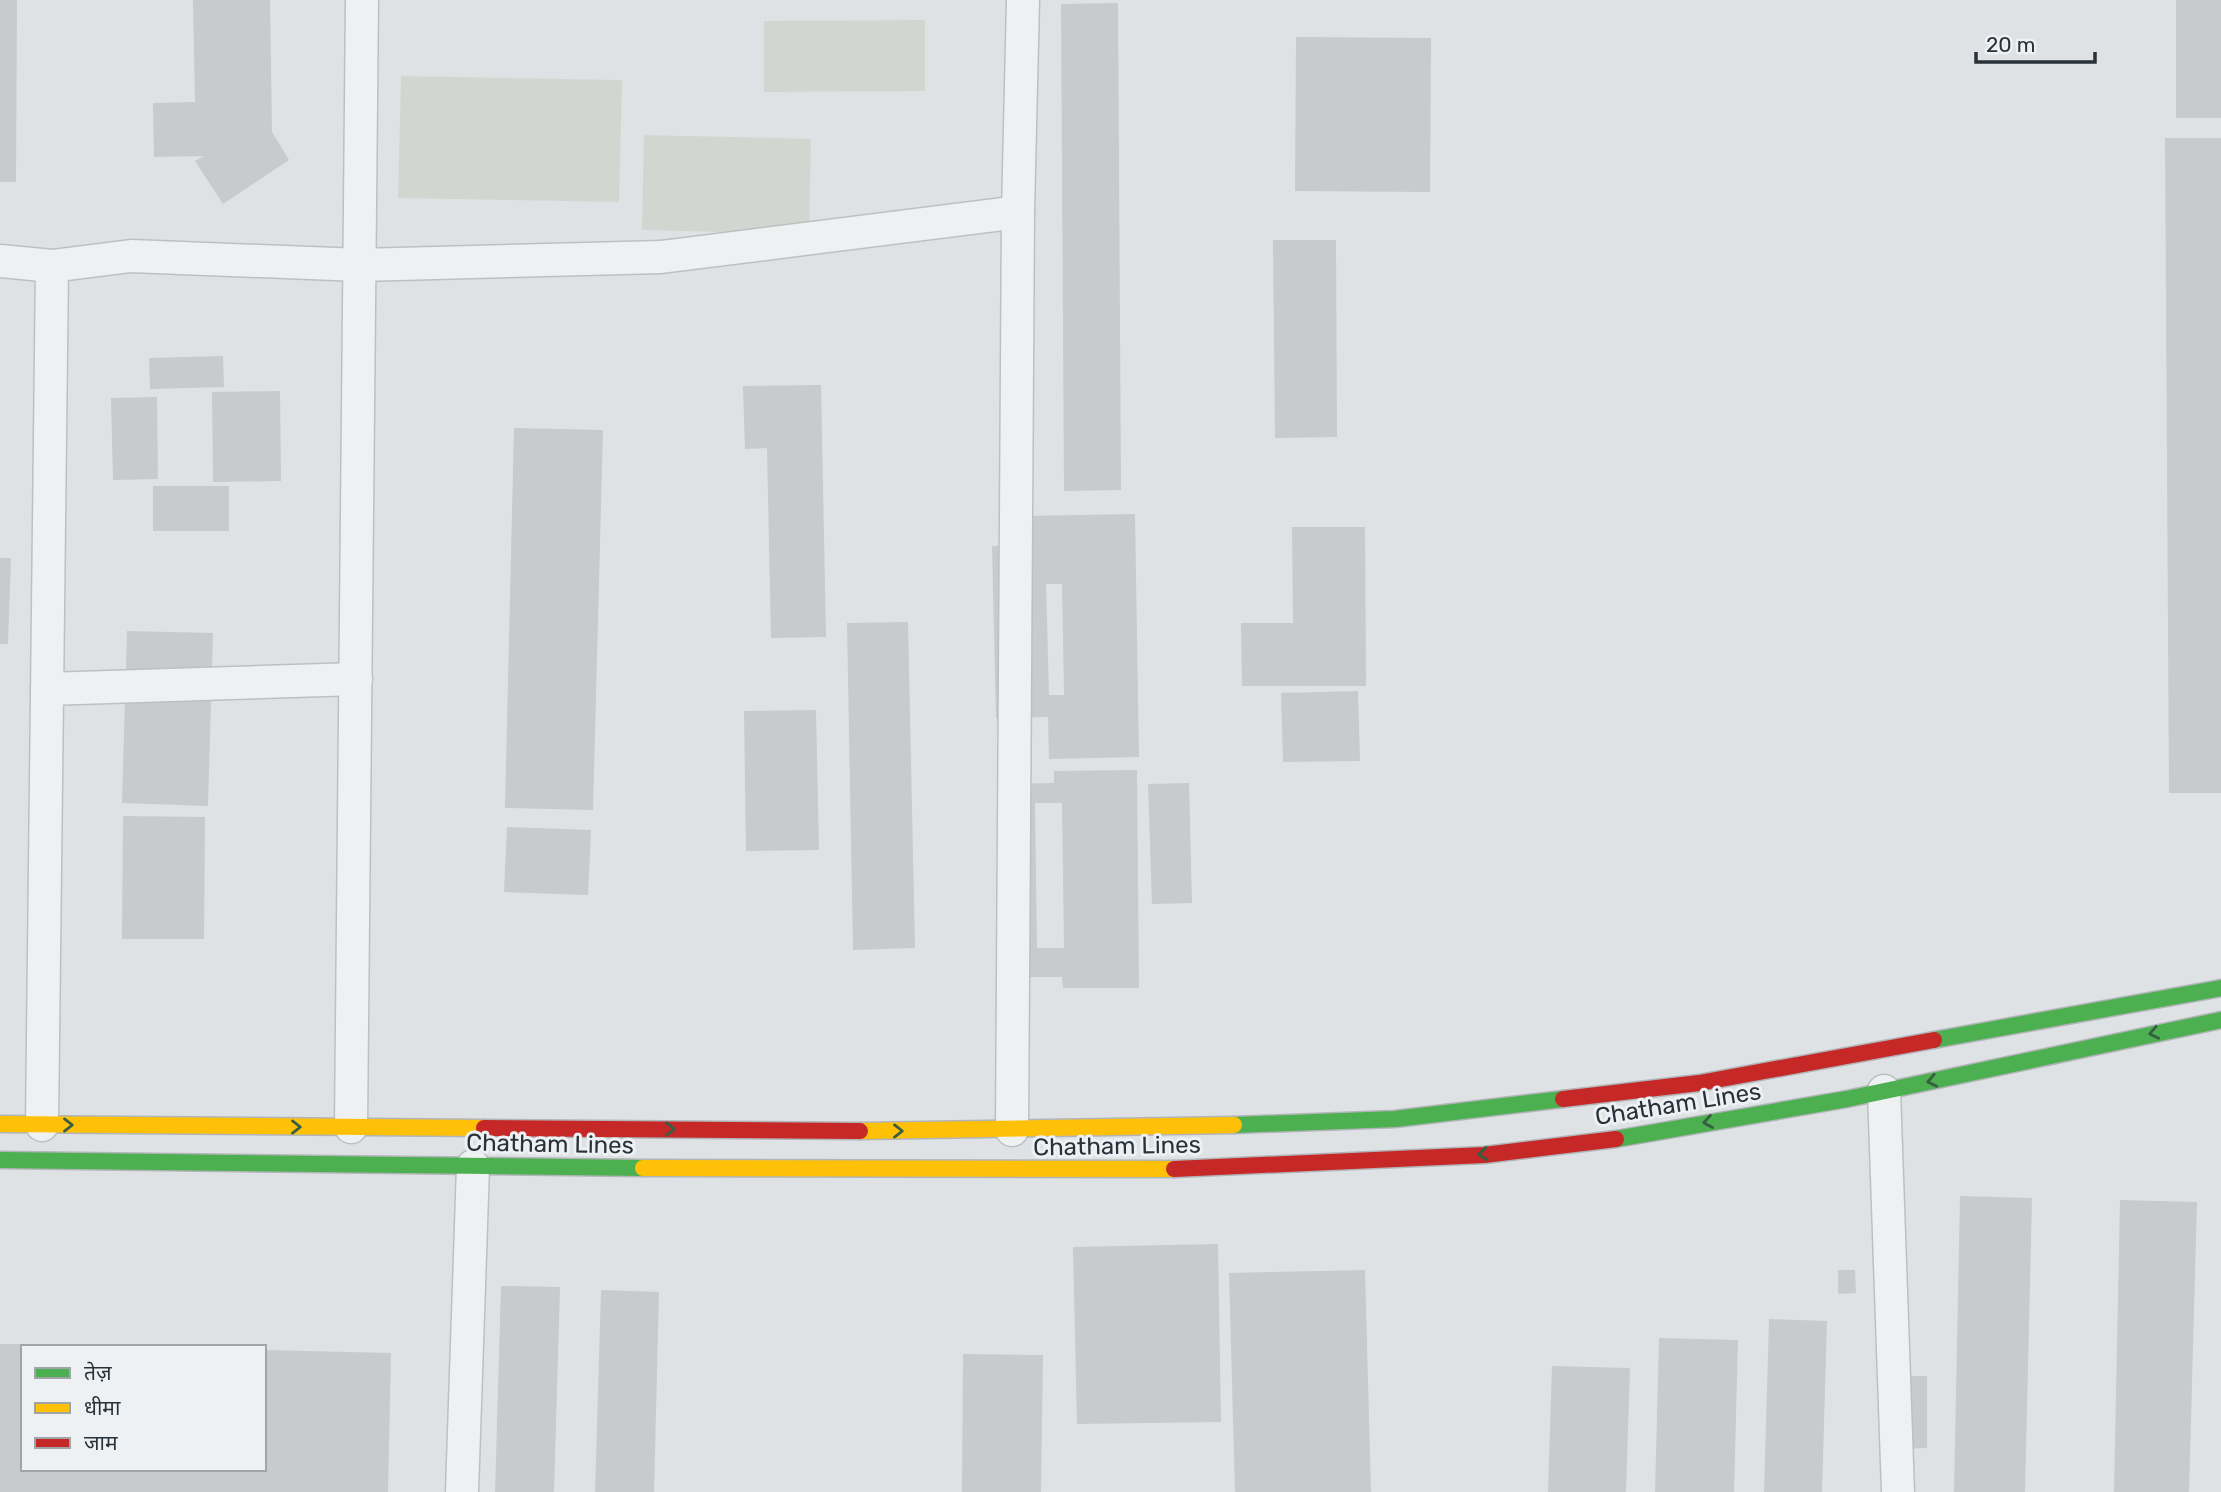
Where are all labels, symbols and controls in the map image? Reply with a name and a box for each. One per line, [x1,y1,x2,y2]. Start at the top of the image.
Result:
scale bar [1976,21,2095,65]
text: 20 m [1986,32,2035,57]
one-way arrow [2148,1024,2160,1039]
one-way arrow [1926,1072,1938,1087]
street label: Chatham Lines [1593,1077,1763,1131]
one-way arrow [1702,1114,1714,1129]
one-way arrow [63,1117,74,1133]
one-way arrow [291,1119,301,1135]
one-way arrow [665,1122,676,1137]
one-way arrow [893,1123,903,1139]
street label: Chatham Lines [466,1129,634,1159]
street label: Chatham Lines [1033,1131,1201,1161]
one-way arrow [1477,1146,1488,1161]
legend [21,1345,266,1471]
text: तेज़ [84,1360,112,1385]
text: धीमा [84,1395,121,1420]
text: जाम [84,1430,118,1455]

